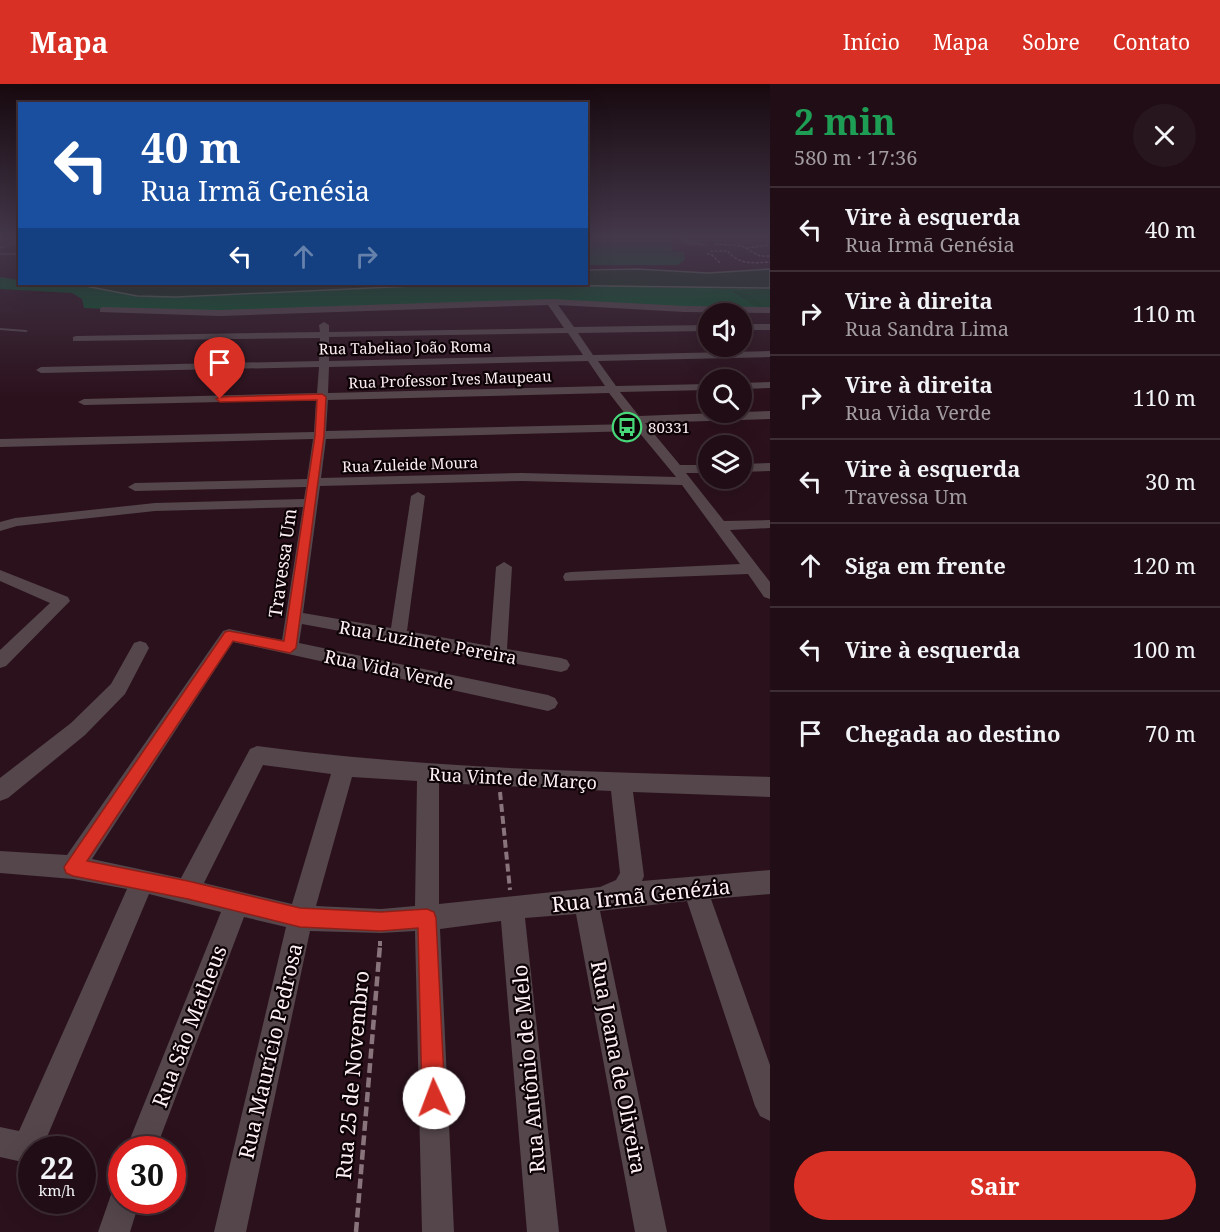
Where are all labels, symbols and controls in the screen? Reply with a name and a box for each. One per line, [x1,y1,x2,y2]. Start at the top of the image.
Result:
text: Mapa [30,23,108,61]
text: Início [843,28,900,56]
text: Mapa [933,28,989,56]
text: Sobre [1022,28,1080,56]
text: Contato [1113,28,1190,56]
text: 2 min [794,97,896,146]
button: close [1133,104,1196,167]
text: 40 m [141,118,241,175]
icon: left [42,126,120,204]
text: 580 m · 17:36 [794,144,917,171]
text: Rua Irmã Genésia [141,172,370,209]
text: Vire à esquerda [845,201,1021,231]
icon: left [794,213,827,246]
text: 40 m [1145,214,1196,244]
text: Rua Irmã Genésia [845,231,1015,258]
icon: left [224,240,257,273]
icon: ahead [287,240,320,273]
icon: right [350,240,383,273]
text: Vire à direita [845,285,993,315]
icon: right [794,297,827,330]
text: 110 m [1133,298,1196,328]
map controls [698,303,752,489]
button: sound [698,303,752,357]
text: Rua Sandra Lima [845,315,1009,342]
street label: Rua Tabeliao João Roma [318,335,492,359]
pin [194,337,245,399]
icon: arrive [203,346,236,379]
street label: Rua Professor Ives Maupeau [348,365,552,393]
button: search [698,369,752,423]
text: Vire à direita [845,369,993,399]
icon: right [794,381,827,414]
text: 110 m [1133,382,1196,412]
text: Rua Vida Verde [845,399,991,426]
bus stop icon: 80331 [611,411,643,443]
place label: 80331 [648,417,690,437]
button: layers [698,435,752,489]
street label: Rua Zuleide Moura [342,452,478,476]
text: Vire à esquerda [845,453,1021,483]
icon: left [794,465,827,498]
text: 30 m [1145,466,1196,496]
text: Travessa Um [845,483,968,510]
street label: Travessa Um [262,507,302,619]
icon: ahead [794,549,827,582]
text: Siga em frente [845,550,1006,580]
text: 120 m [1133,550,1196,580]
street label: Rua Luzinete Pereira [337,615,519,669]
icon: left [794,633,827,666]
text: Vire à esquerda [845,634,1021,664]
text: 100 m [1133,634,1196,664]
street label: Rua Vida Verde [322,644,456,694]
icon: arrive [794,717,827,750]
text: Chegada ao destino [845,718,1060,748]
text: 70 m [1145,718,1196,748]
street label: Rua Vinte de Março [428,762,598,794]
street label: Rua Irmã Genézia [550,872,732,918]
street label: Rua Maurício Pedrosa [232,940,308,1162]
street label: Rua São Matheus [145,941,233,1111]
street label: Rua Joana de Oliveira [585,958,653,1176]
street label: Rua Antônio de Melo [505,964,551,1174]
street label: Rua 25 de Novembro [329,970,375,1180]
position arrow [402,1066,466,1130]
speed limit sign: 30 [108,1136,186,1214]
text: 22 [40,1147,74,1188]
button: Sair [794,1151,1196,1220]
text: km/h [39,1180,75,1200]

